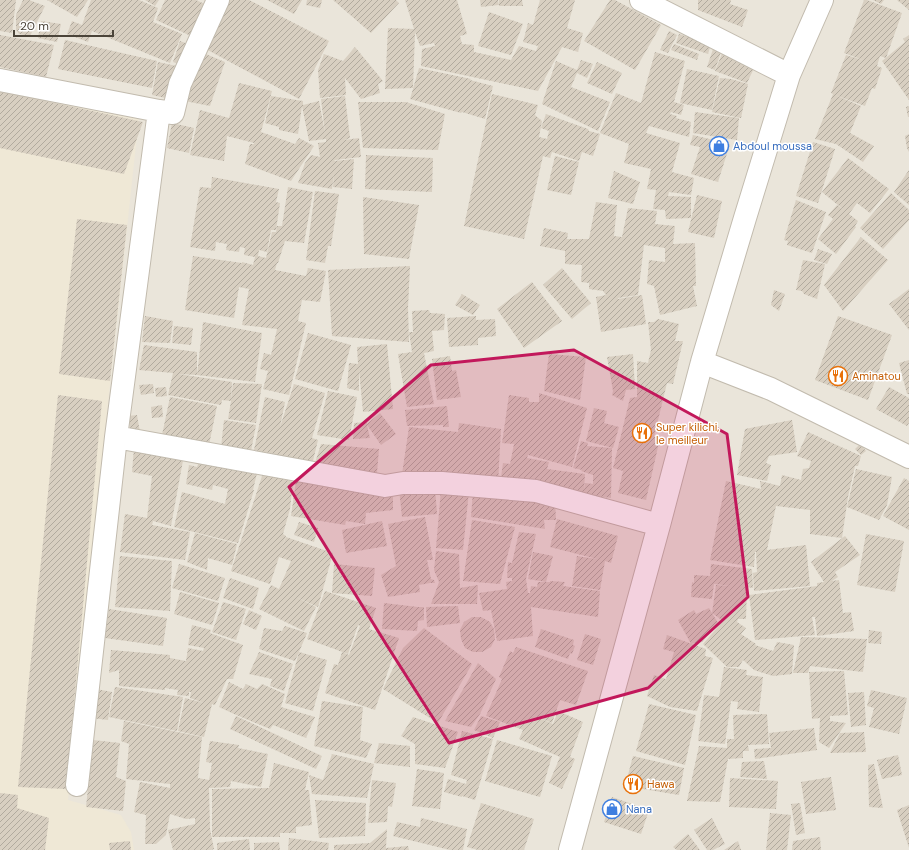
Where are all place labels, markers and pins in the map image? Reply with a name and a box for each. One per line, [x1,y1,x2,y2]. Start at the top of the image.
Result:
shop icon: Abdoul moussa [708,135,730,157]
place label: Abdoul moussa [733,139,812,153]
restaurant icon: Aminatou [827,365,849,387]
place label: Aminatou [852,369,901,383]
place label: Super kilichi, le meilleur [656,420,719,447]
restaurant icon: Super kilichi, le meilleur [631,422,653,444]
restaurant icon: Hawa [622,773,644,795]
place label: Hawa [647,777,675,791]
shop icon: Nana [601,798,623,820]
place label: Nana [626,802,652,816]

